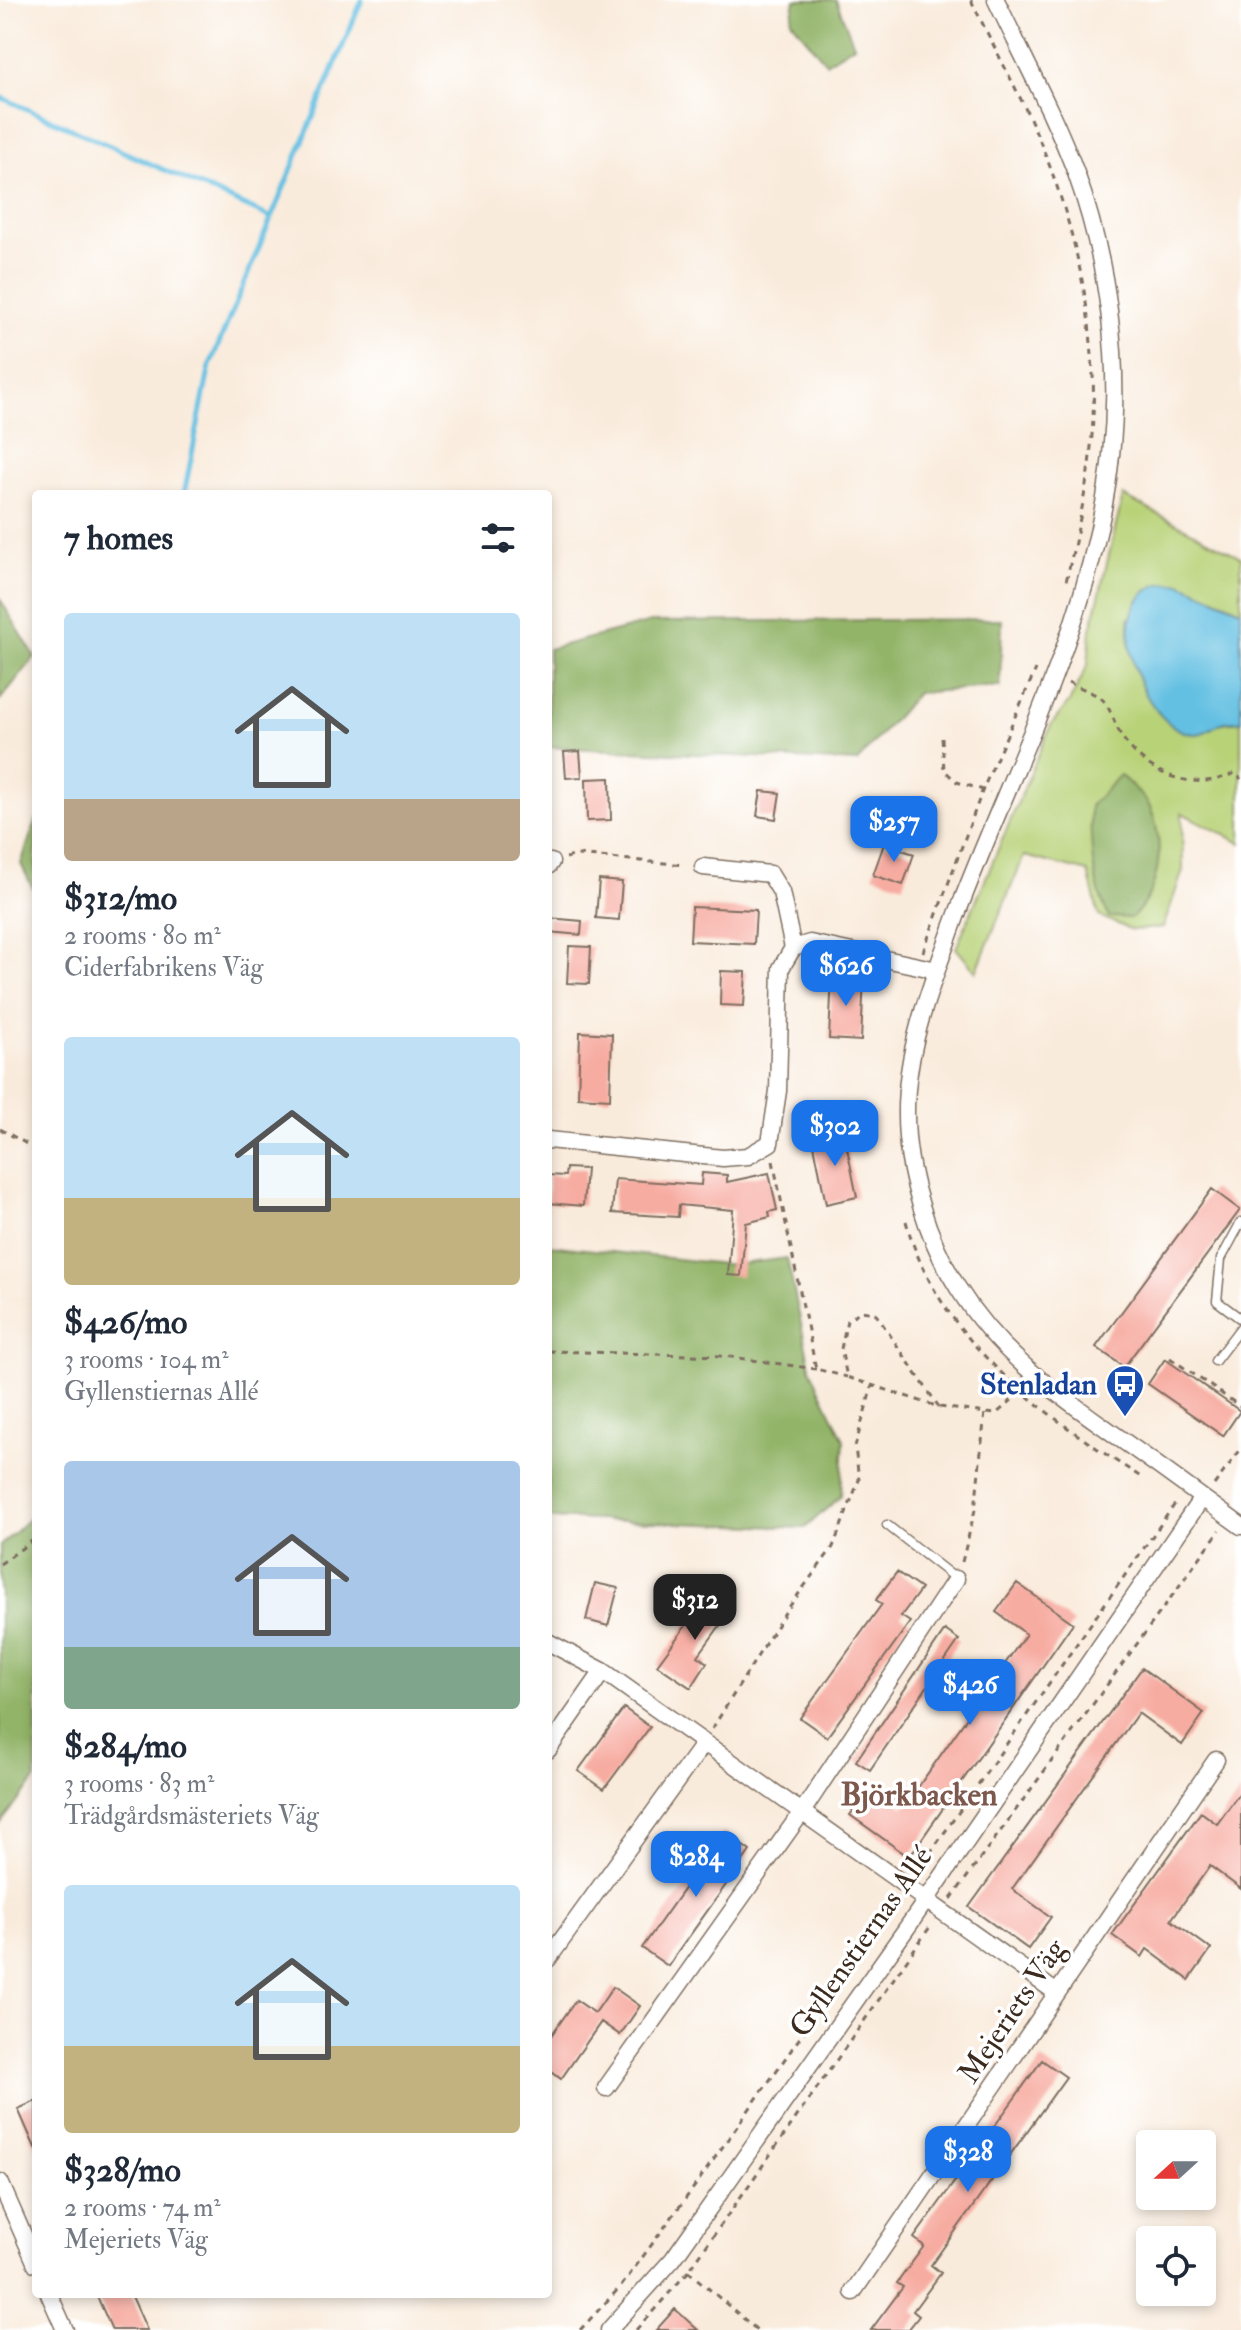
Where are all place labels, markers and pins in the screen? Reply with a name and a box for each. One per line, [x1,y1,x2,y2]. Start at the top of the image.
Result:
pin: $257 [847,796,941,864]
pin: $626 [799,940,893,1008]
pin: $302 [788,1100,882,1168]
bus stop icon: Stenladan [1104,1363,1146,1418]
place label: Stenladan [980,1366,1098,1403]
pin: $312 [648,1574,742,1642]
pin: $426 [923,1659,1017,1727]
pin: $284 [649,1831,743,1899]
pin: $328 [921,2126,1015,2194]

